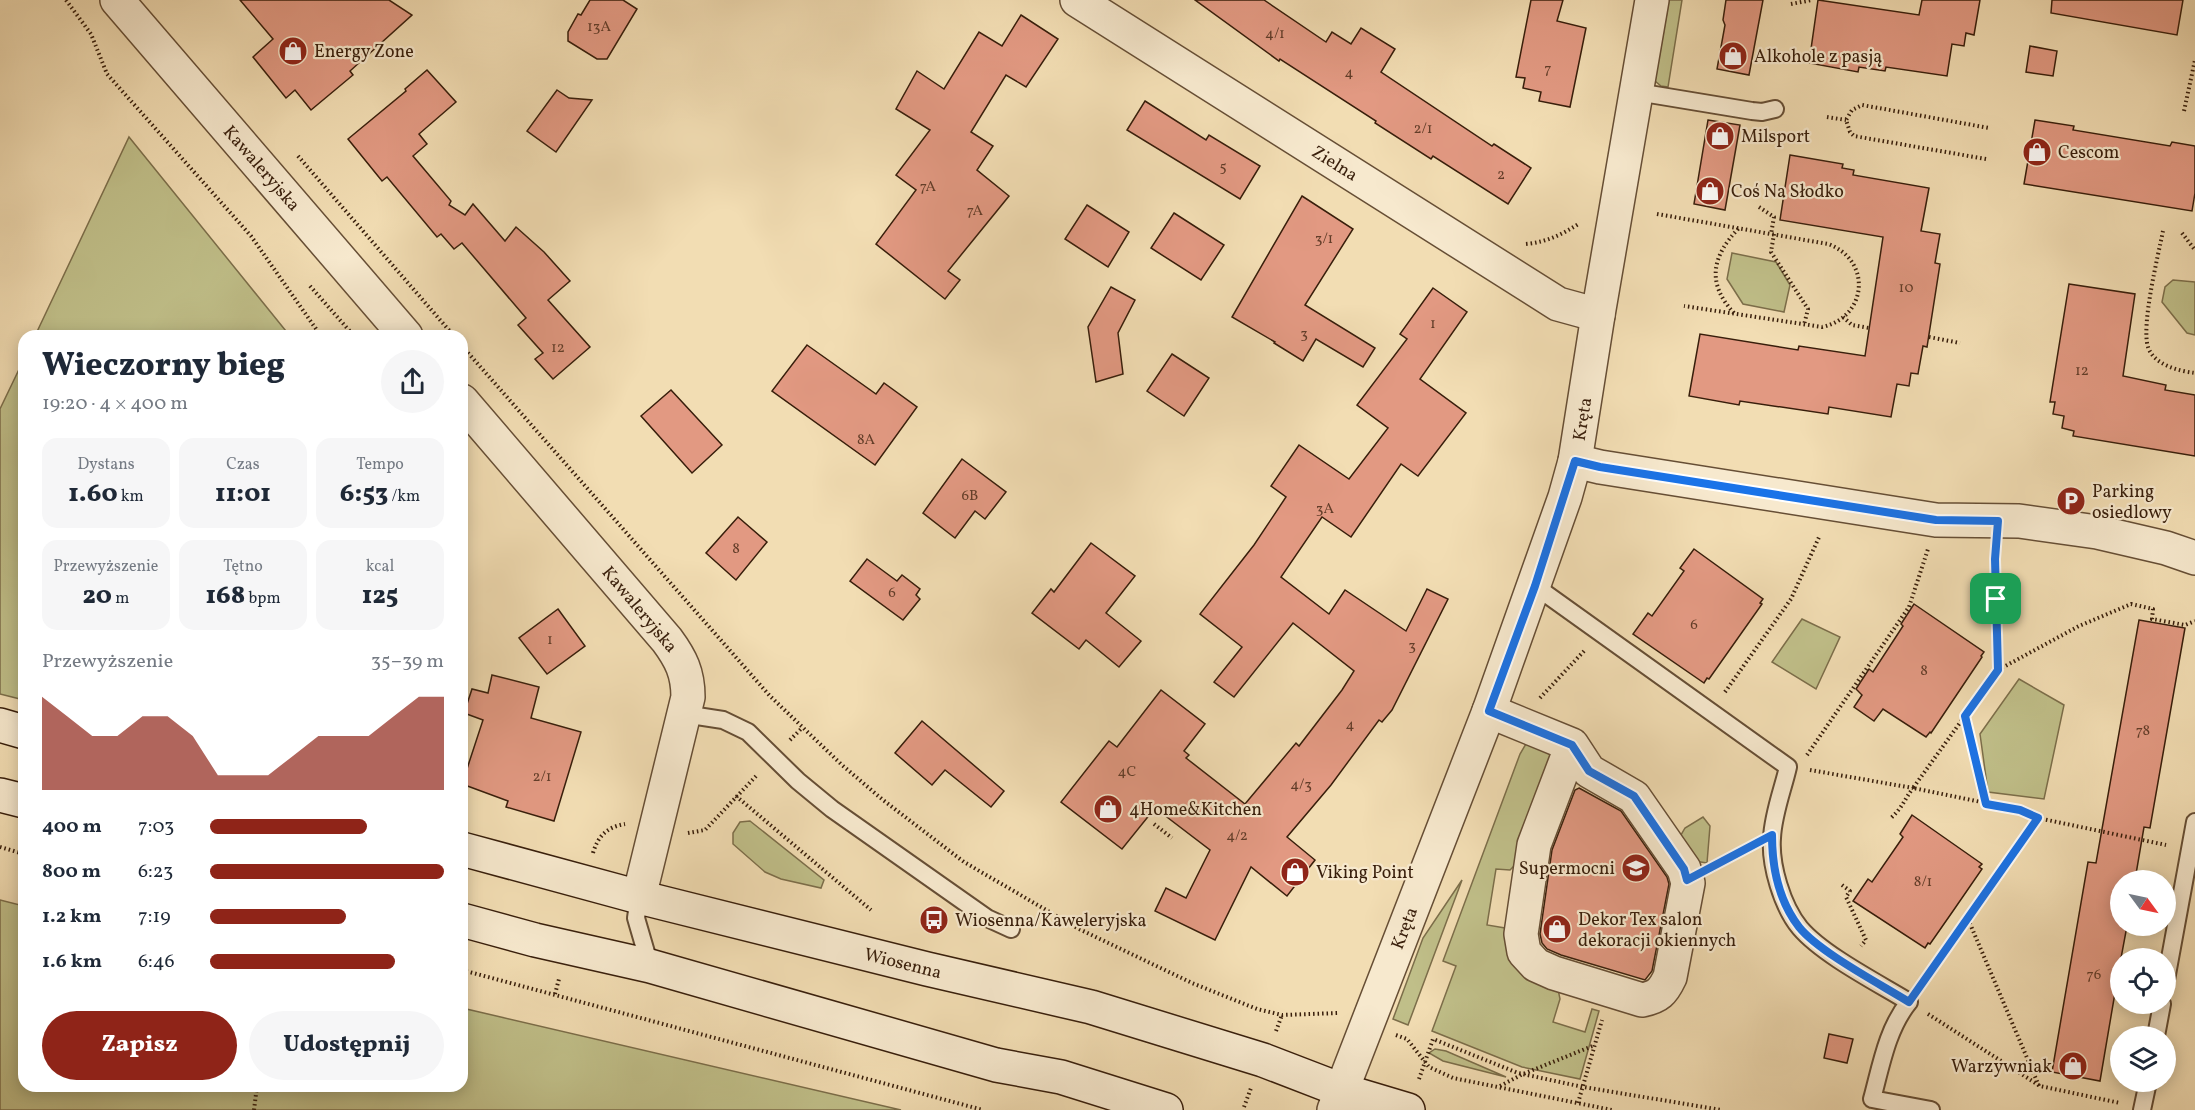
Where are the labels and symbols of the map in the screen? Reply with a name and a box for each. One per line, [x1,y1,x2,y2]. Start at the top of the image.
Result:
house number: 13A [587,17,611,38]
house number: 4/1 [1265,24,1285,45]
shop icon: Energy Zone [277,35,309,67]
place label: Energy Zone [314,40,414,65]
shop icon: Alkohole z pasją [1717,40,1749,72]
place label: Alkohole z pasją [1754,45,1882,70]
house number: 7 [1544,59,1552,80]
house number: 4 [1345,63,1354,84]
house number: 2/1 [1414,119,1432,140]
shop icon: Milsport [1704,120,1736,152]
street label: Kawaleryjska [217,121,305,217]
place label: Milsport [1741,125,1810,150]
shop icon: Cescom [2021,136,2053,168]
street label: Zielna [1306,140,1362,188]
place label: Cescom [2058,141,2120,166]
house number: 5 [1219,157,1227,178]
house number: 2 [1497,165,1505,186]
shop icon: Coś Na Słodko [1694,175,1726,207]
house number: 7A [920,177,937,198]
place label: Coś Na Słodko [1731,180,1844,205]
house number: 7A [967,201,984,222]
house number: 3/1 [1315,229,1333,250]
house number: 10 [1899,278,1913,299]
house number: 1 [1430,314,1436,335]
house number: 3 [1300,324,1308,345]
house number: 12 [551,338,565,359]
house number: 12 [2075,361,2089,382]
street label: Kręta [1568,396,1599,443]
house number: 8A [857,430,876,451]
place label: Parking osiedlowy [2092,480,2172,526]
parking icon: Parking osiedlowy [2055,485,2087,517]
house number: 6B [962,486,978,507]
house number: 3A [1316,499,1335,520]
house number: 8 [732,539,740,560]
street label: Kawaleryjska [595,561,683,659]
pin [1970,573,2021,624]
house number: 6 [888,583,896,604]
house number: 6 [1690,615,1698,636]
house number: 1 [547,630,553,651]
house number: 3 [1408,636,1416,657]
house number: 8 [1920,661,1928,682]
house number: 4 [1346,715,1355,736]
house number: 78 [2136,721,2150,742]
house number: 4C [1118,762,1137,783]
house number: 2/1 [533,767,551,788]
house number: 4/3 [1290,775,1312,796]
shop icon: 4Home&Kitchen [1092,793,1124,825]
place label: 4Home&Kitchen [1129,798,1262,823]
house number: 4/2 [1226,826,1248,847]
school or university icon: Supermocni [1620,852,1652,884]
shop icon: Viking Point [1279,856,1311,888]
place label: Supermocni [1519,857,1615,882]
place label: Viking Point [1316,861,1414,886]
north arrow [2110,870,2176,936]
house number: 8/1 [1914,872,1932,893]
bus stop icon: Wiosenna/Kaweleryjska [918,904,950,936]
street label: Kręta [1386,904,1425,953]
place label: Dekor Tex salon dekoracji okiennych [1578,908,1737,954]
place label: Wiosenna/Kaweleryjska [955,909,1146,934]
shop icon: Dekor Tex salon dekoracji okiennych [1541,913,1573,945]
street label: Wiosenna [861,943,944,986]
house number: 76 [2087,965,2101,986]
shop icon: Warzywniak [2057,1050,2089,1082]
place label: Warzywniak [1951,1055,2052,1080]

